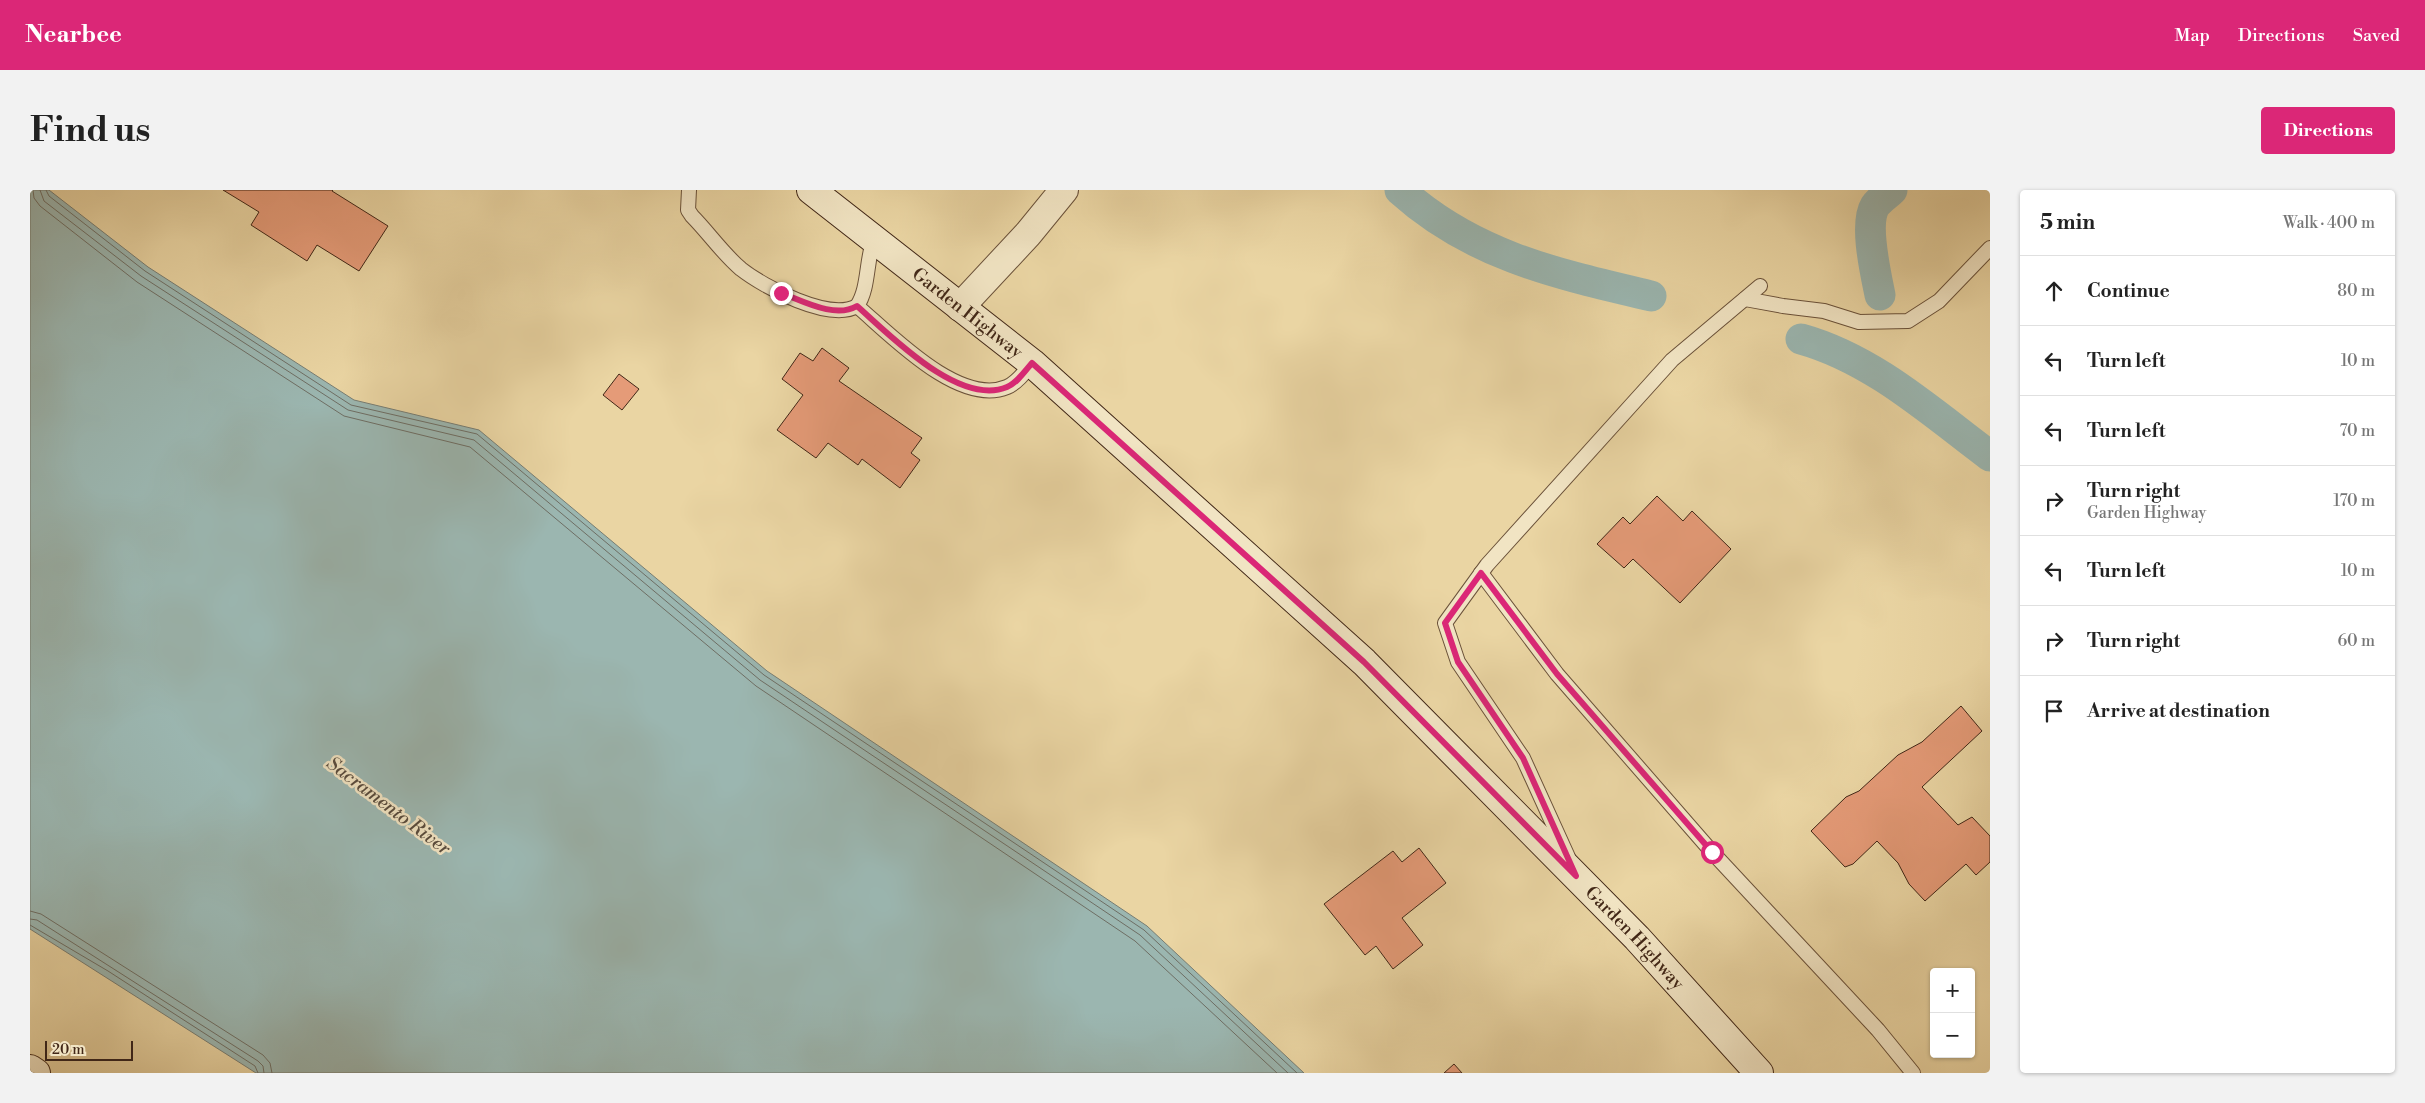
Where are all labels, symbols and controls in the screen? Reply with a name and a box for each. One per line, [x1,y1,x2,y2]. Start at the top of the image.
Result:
text: Nearbee [25,20,122,50]
text: Map [2174,24,2210,47]
text: Directions [2238,24,2325,47]
text: Saved [2353,24,2400,47]
button: Directions [2261,107,2395,154]
text: Find us [30,109,150,152]
text: 5 min [2040,210,2095,236]
text: Walk · 400 m [2283,213,2375,233]
street label: Garden Highway [907,263,1028,364]
icon: ahead [2040,277,2068,305]
text: Continue [2087,279,2170,303]
text: 80 m [2337,281,2375,301]
route end [770,282,793,305]
icon: left [2040,347,2068,375]
text: Turn left [2087,349,2166,373]
text: 10 m [2341,351,2375,371]
icon: left [2040,417,2068,445]
text: Turn left [2087,419,2166,443]
text: 70 m [2339,421,2375,441]
text: Turn right [2087,479,2180,503]
icon: right [2040,487,2068,515]
text: 170 m [2333,491,2375,511]
text: Garden Highway [2087,503,2206,523]
icon: left [2040,557,2068,585]
text: Turn left [2087,559,2166,583]
text: 10 m [2341,561,2375,581]
icon: right [2040,627,2068,655]
text: Turn right [2087,629,2180,653]
text: 60 m [2337,631,2375,651]
icon: arrive [2040,697,2068,725]
text: Arrive at destination [2087,699,2270,723]
water label: Sacramento River [322,751,456,861]
route start [1701,841,1724,864]
street label: Garden Highway [1580,881,1689,995]
map controls [1930,968,1975,1058]
button: + [1930,968,1975,1013]
button: − [1930,1013,1975,1058]
scale bar [45,1038,132,1061]
text: 20 m [52,1041,84,1059]

